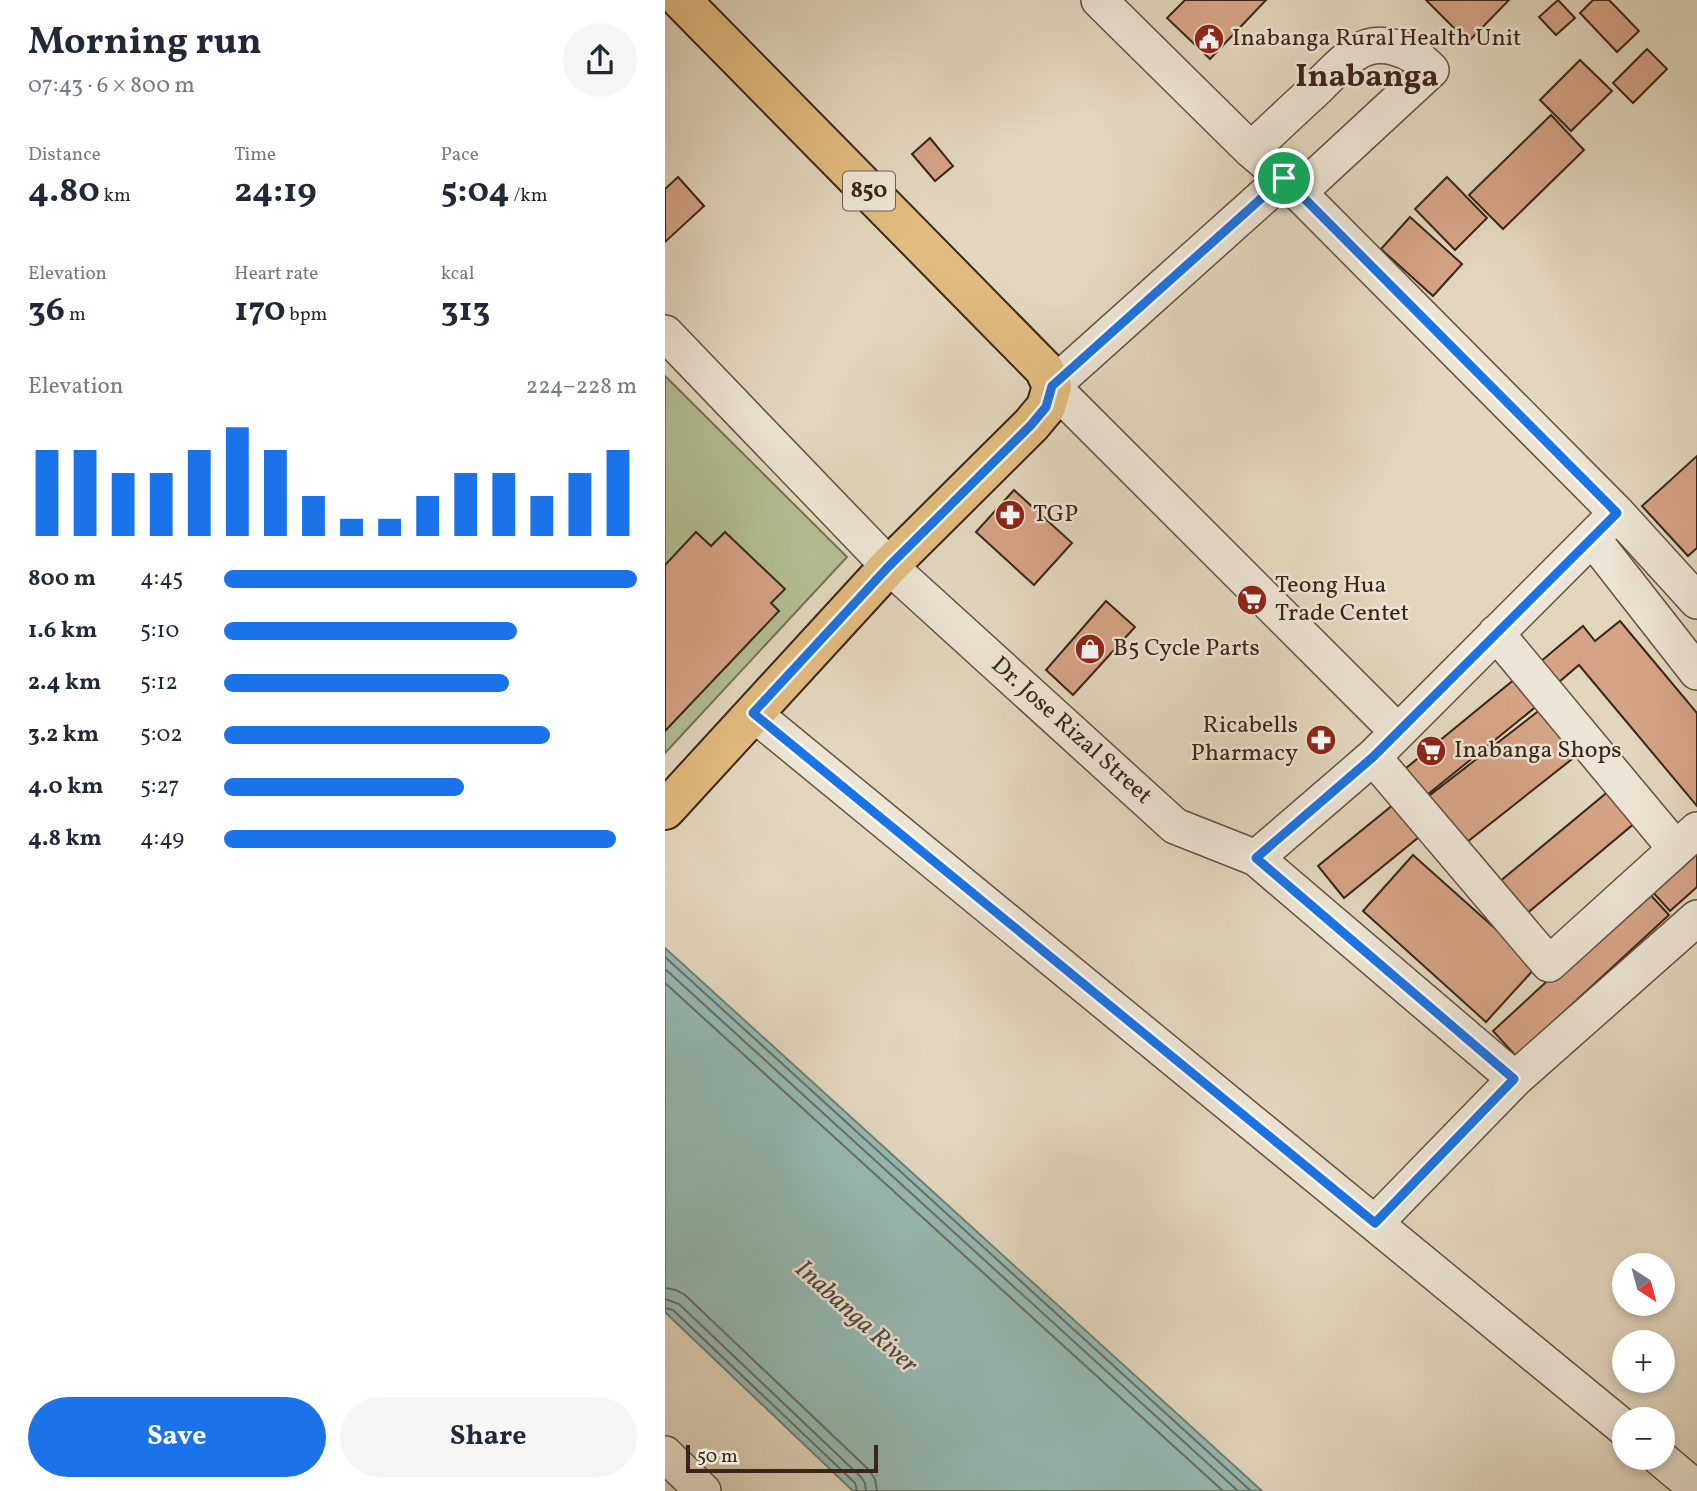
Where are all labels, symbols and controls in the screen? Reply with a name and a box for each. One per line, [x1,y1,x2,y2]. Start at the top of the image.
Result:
text: Morning run [28,17,262,70]
public building icon: Inabanga Rural Health Unit [1192,22,1226,56]
place label: Inabanga Rural Health Unit [1232,22,1521,56]
button: share [563,23,637,97]
district label: Inabanga [1295,56,1439,100]
text: 07:43 · 6 × 800 m [28,70,195,102]
text: Distance [28,142,101,168]
text: Time [234,142,276,168]
text: Pace [441,142,479,168]
pin [1254,148,1314,208]
icon: arrive [1265,159,1303,197]
text: 4.80 [28,168,100,216]
text: 24:19 [234,168,317,216]
text: 5:04 [441,168,510,216]
road number: 850 [843,172,895,210]
text: km [100,183,131,209]
text: /km [510,183,548,209]
text: Elevation [28,261,107,287]
text: Heart rate [234,261,318,287]
text: kcal [441,261,474,287]
text: 36 [28,287,65,335]
text: 170 [234,287,285,335]
text: 313 [441,287,490,335]
text: m [65,302,86,328]
text: bpm [285,302,327,328]
text: Elevation [28,371,124,403]
text: 224–228 m [526,371,637,403]
pharmacy icon: TGP [993,498,1027,532]
place label: TGP [1033,498,1078,532]
text: 800 m [28,563,96,595]
text: 4:45 [140,563,183,595]
place label: Teong Hua Trade Centet [1275,569,1409,631]
supermarket icon: Teong Hua Trade Centet [1235,583,1269,617]
text: 1.6 km [28,615,97,647]
text: 5:10 [140,615,179,647]
shop icon: B5 Cycle Parts [1073,632,1107,666]
place label: B5 Cycle Parts [1113,632,1260,666]
street label: Dr. Jose Rizal Street [983,649,1159,813]
text: 2.4 km [28,667,101,699]
text: 5:12 [140,667,178,699]
place label: Ricabells Pharmacy [1191,709,1298,771]
text: 3.2 km [28,719,99,751]
text: 5:02 [140,719,183,751]
pharmacy icon: Ricabells Pharmacy [1304,723,1338,757]
supermarket icon: Inabanga Shops [1414,734,1448,768]
place label: Inabanga Shops [1454,734,1622,768]
text: 4.0 km [28,771,103,803]
text: 5:27 [140,771,179,803]
text: 4.8 km [28,823,102,855]
text: 4:49 [140,823,184,855]
water label: Inabanga River [786,1252,926,1382]
north arrow [1612,1253,1675,1316]
map controls [1612,1253,1675,1470]
button: + [1612,1330,1675,1393]
button: Save [28,1397,326,1477]
button: Share [340,1397,637,1477]
button: − [1612,1407,1675,1470]
scale bar [686,1442,879,1474]
text: 50 m [697,1444,738,1470]

